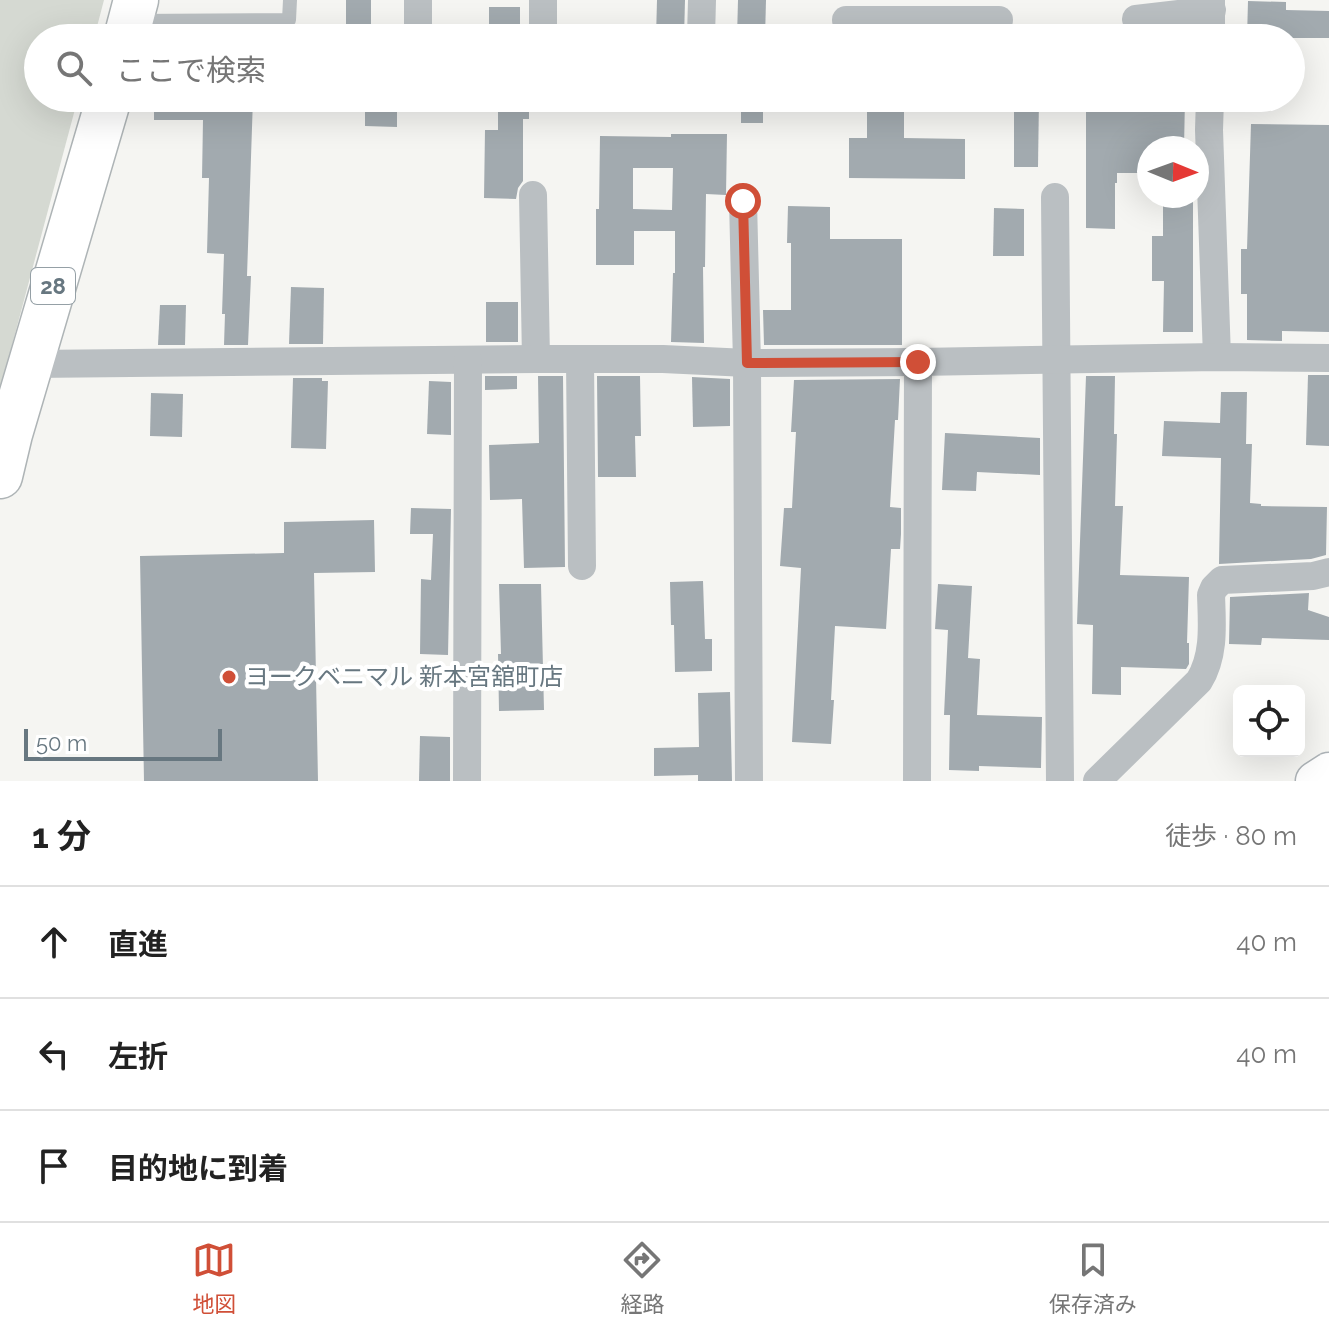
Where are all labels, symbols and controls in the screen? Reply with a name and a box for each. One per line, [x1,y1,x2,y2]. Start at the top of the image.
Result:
search box [24,24,1305,112]
icon: search [52,46,96,90]
text: ここで検索 [116,53,266,88]
north arrow [1137,136,1209,208]
route start [725,183,761,219]
road number: 28 [31,268,75,304]
route end [900,344,936,380]
place label: ヨークベニマル 新本宮舘町店 [245,662,563,691]
marker: ヨークベニマル 新本宮舘町店 [220,668,238,686]
map controls [1233,685,1305,757]
button: locate [1233,685,1305,757]
scale bar [24,725,222,761]
text: 50 m [36,730,87,756]
text: 1 分 [32,816,91,856]
text: 徒歩 · 80 m [1165,821,1297,851]
icon: ahead [32,920,76,964]
text: 直進 [108,927,168,962]
text: 40 m [1236,927,1297,957]
icon: left [32,1032,76,1076]
text: 左折 [108,1039,168,1074]
text: 40 m [1236,1039,1297,1069]
icon: arrive [32,1144,76,1188]
text: 目的地に到着 [108,1151,288,1186]
tab: 地図 [192,1238,236,1318]
tab: 経路 [620,1238,665,1318]
tab: 保存済み [1049,1238,1137,1318]

